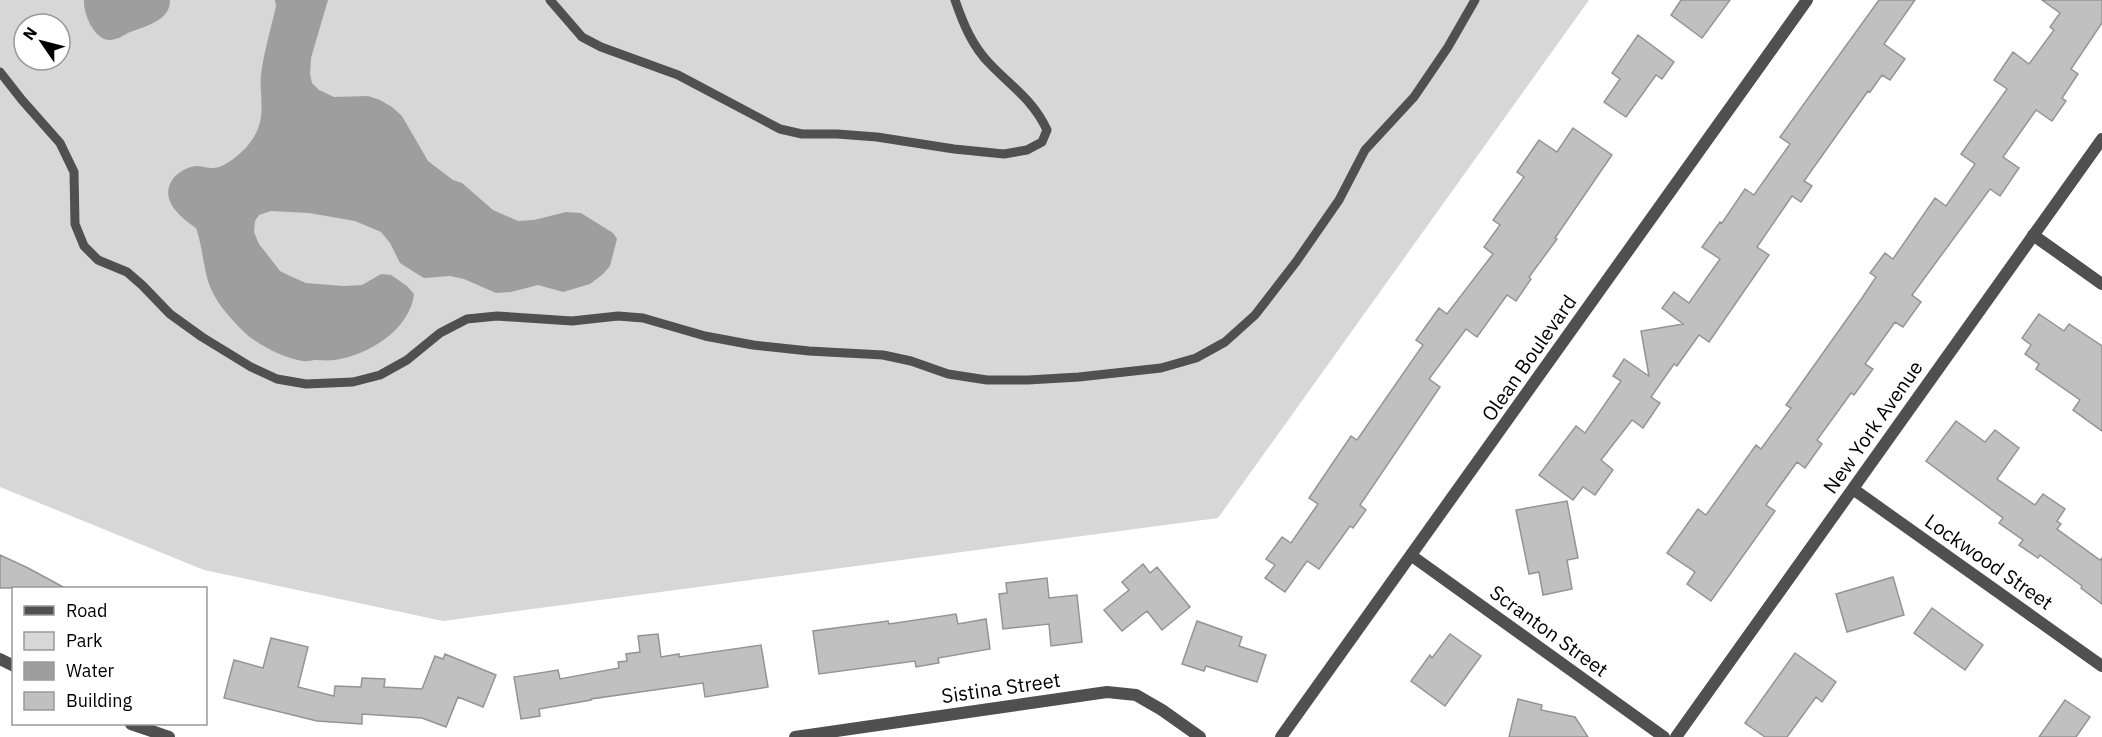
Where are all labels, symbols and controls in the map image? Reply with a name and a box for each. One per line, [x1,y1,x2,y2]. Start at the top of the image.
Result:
north arrow [12,12,72,72]
text: N [18,23,41,44]
street label: Olean Boulevard [1475,289,1582,426]
street label: New York Avenue [1817,355,1929,499]
street label: Lockwood Street [1920,507,2059,616]
street label: Scranton Street [1485,579,1614,683]
legend [12,587,207,725]
text: Road [66,599,107,622]
text: Park [66,629,103,652]
text: Water [66,659,115,682]
street label: Sistina Street [940,666,1062,709]
text: Building [66,689,133,712]

